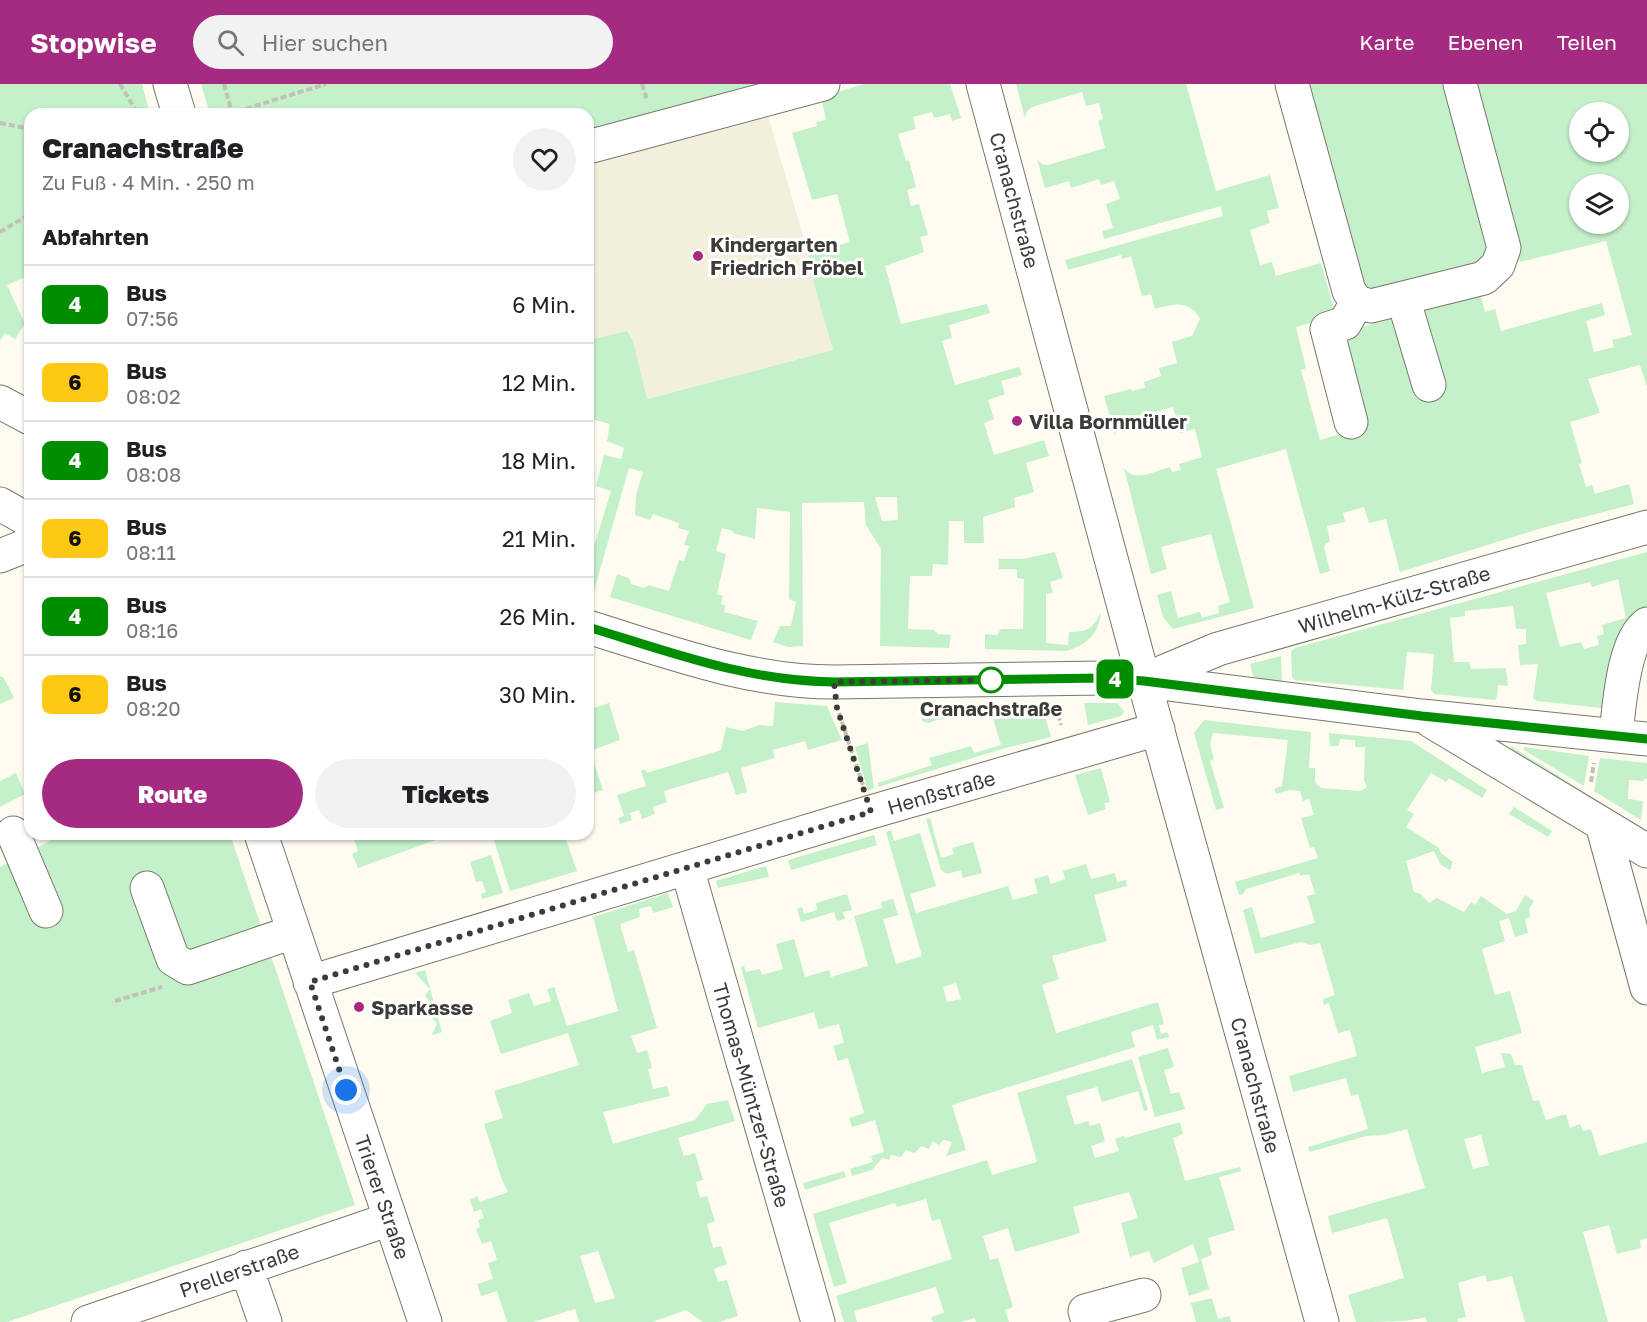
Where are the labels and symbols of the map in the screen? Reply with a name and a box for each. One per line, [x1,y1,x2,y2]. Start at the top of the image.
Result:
street label: Cranachstraße [985,129,1045,271]
place label: Kindergarten Friedrich Fröbel [710,232,864,279]
marker: Kindergarten Friedrich Fröbel [691,249,705,263]
place label: Villa Bornmüller [1029,409,1187,433]
marker: Villa Bornmüller [1010,414,1024,428]
street label: Wilhelm-Külz-Straße [1295,560,1493,638]
line badge: 4 [1096,660,1134,698]
marker: Cranachstraße [978,667,1004,693]
place label: Cranachstraße [920,696,1062,720]
street label: Henßstraße [884,765,998,819]
street label: Thomas-Müntzer-Straße [708,980,796,1210]
place label: Sparkasse [371,995,473,1019]
marker: Sparkasse [352,1000,366,1014]
street label: Cranachstraße [1226,1014,1286,1156]
your location [331,1075,361,1105]
street label: Trierer Straße [351,1132,415,1262]
street label: Prellerstraße [176,1238,302,1302]

